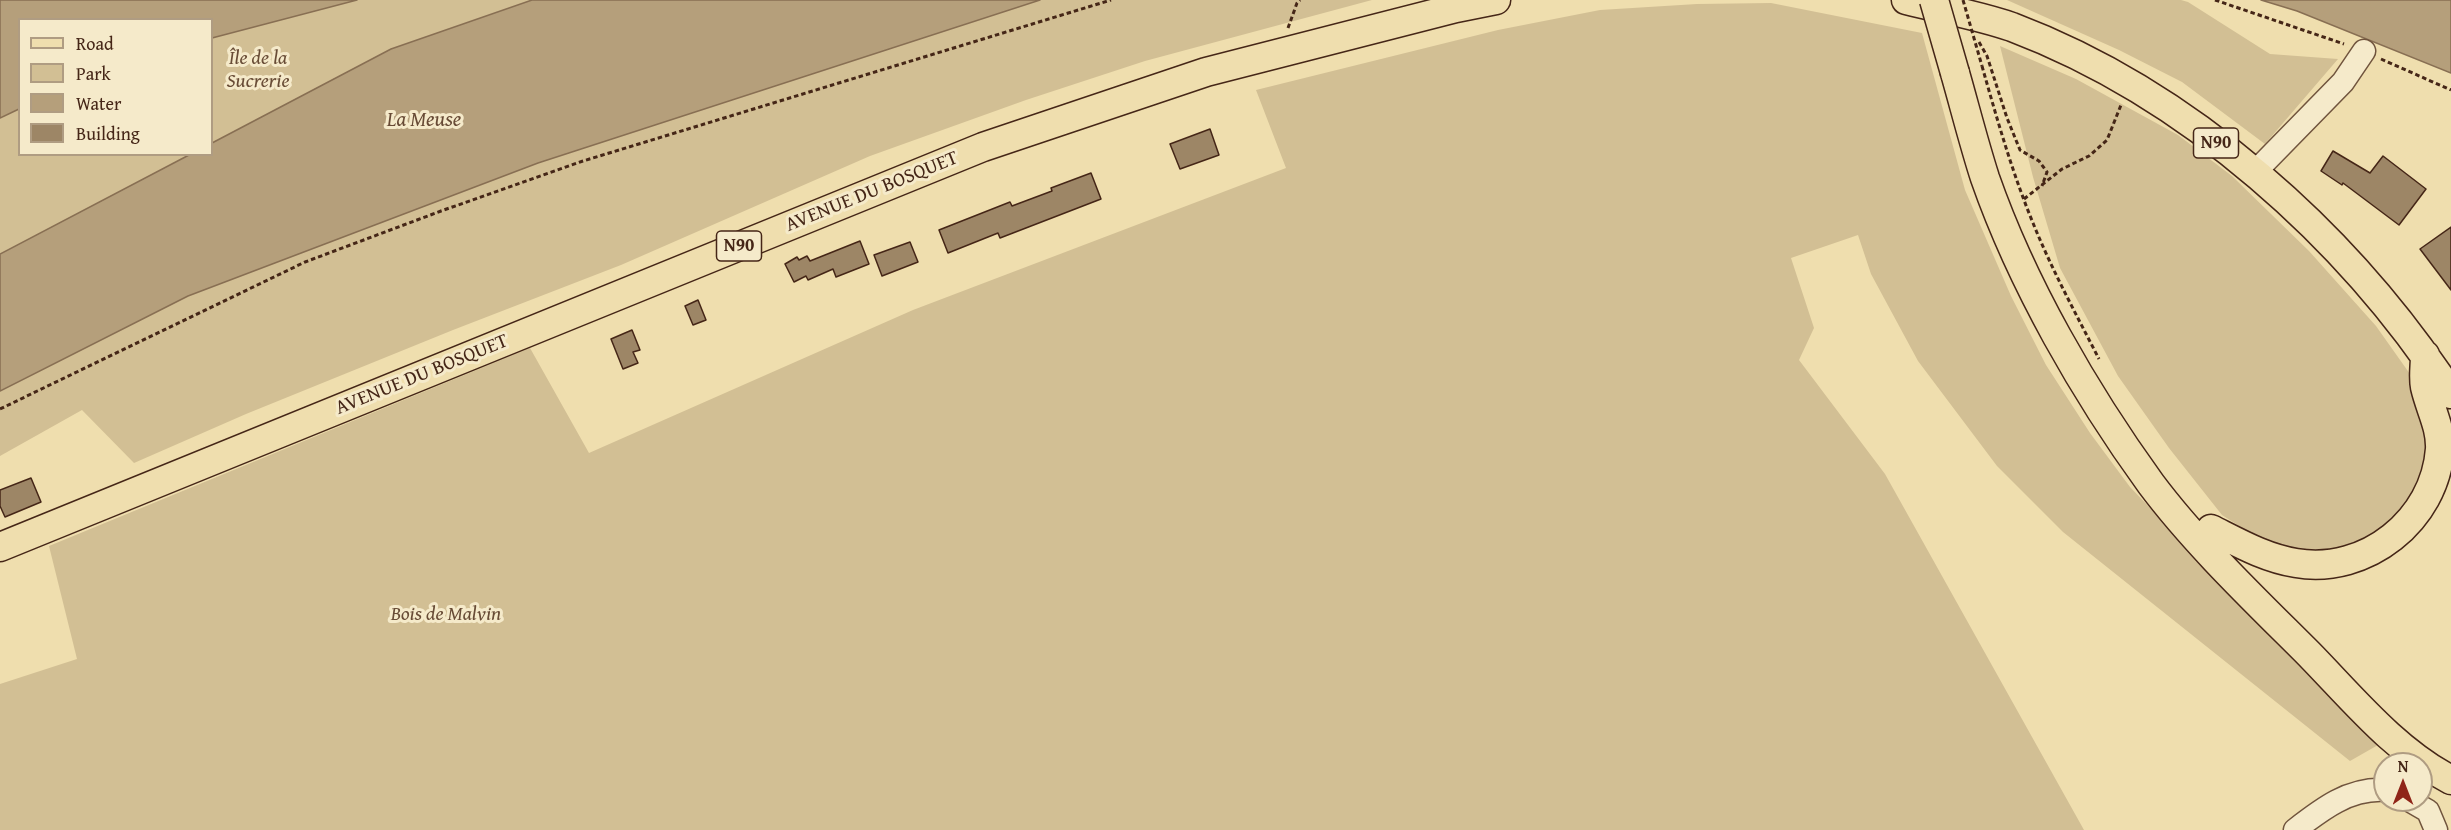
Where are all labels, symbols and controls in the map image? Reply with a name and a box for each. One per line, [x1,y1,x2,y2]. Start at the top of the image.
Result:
legend [18,18,213,156]
text: Road [76,30,114,57]
park label: Île de la Sucrerie [227,47,289,94]
text: Park [76,60,111,87]
text: Water [76,90,121,117]
water label: La Meuse [387,108,461,134]
text: Building [76,120,140,147]
road number: N90 [2194,128,2238,158]
street label: AVENUE DU BOSQUET [782,146,962,238]
road number: N90 [716,231,762,261]
street label: AVENUE DU BOSQUET [332,329,512,421]
park label: Bois de Malvin [391,603,501,627]
north arrow [2373,752,2433,812]
text: N [2398,754,2408,778]

